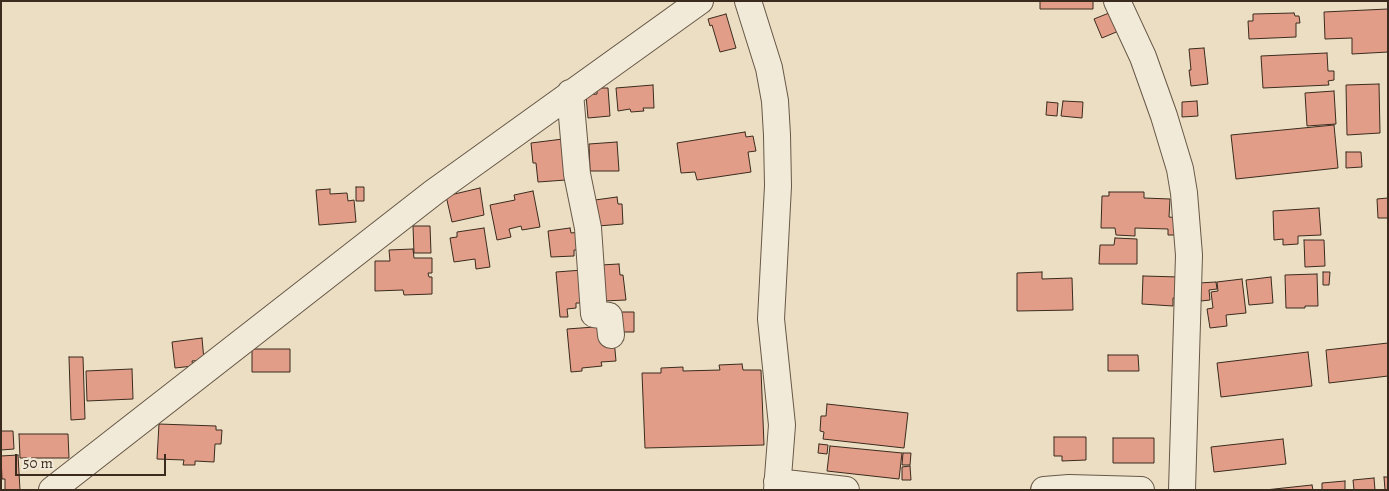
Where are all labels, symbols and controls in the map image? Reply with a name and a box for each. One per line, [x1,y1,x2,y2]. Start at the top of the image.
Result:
scale bar [18,444,169,476]
text: 50 m [23,453,53,473]

